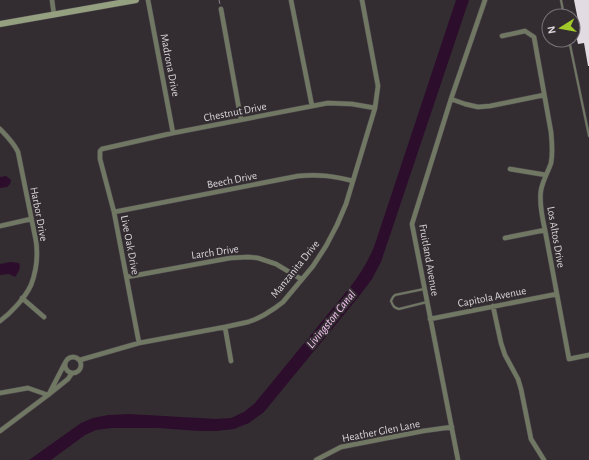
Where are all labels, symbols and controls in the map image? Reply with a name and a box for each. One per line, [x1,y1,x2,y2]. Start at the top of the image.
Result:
north arrow [541,8,581,48]
text: N [546,25,558,35]
street label: Madrona Drive [159,33,181,97]
street label: Chestnut Drive [203,101,267,123]
street label: Beech Drive [206,170,258,190]
street label: Harbor Drive [28,186,50,242]
street label: Los Altos Drive [545,205,567,269]
street label: Live Oak Drive [119,214,141,276]
street label: Fruitland Avenue [417,223,441,297]
street label: Manzanita Drive [269,238,321,300]
street label: Larch Drive [191,243,239,261]
street label: Capitola Avenue [457,285,527,309]
water label: Livingston Canal [304,288,358,350]
street label: Heather Glen Lane [341,418,421,444]

